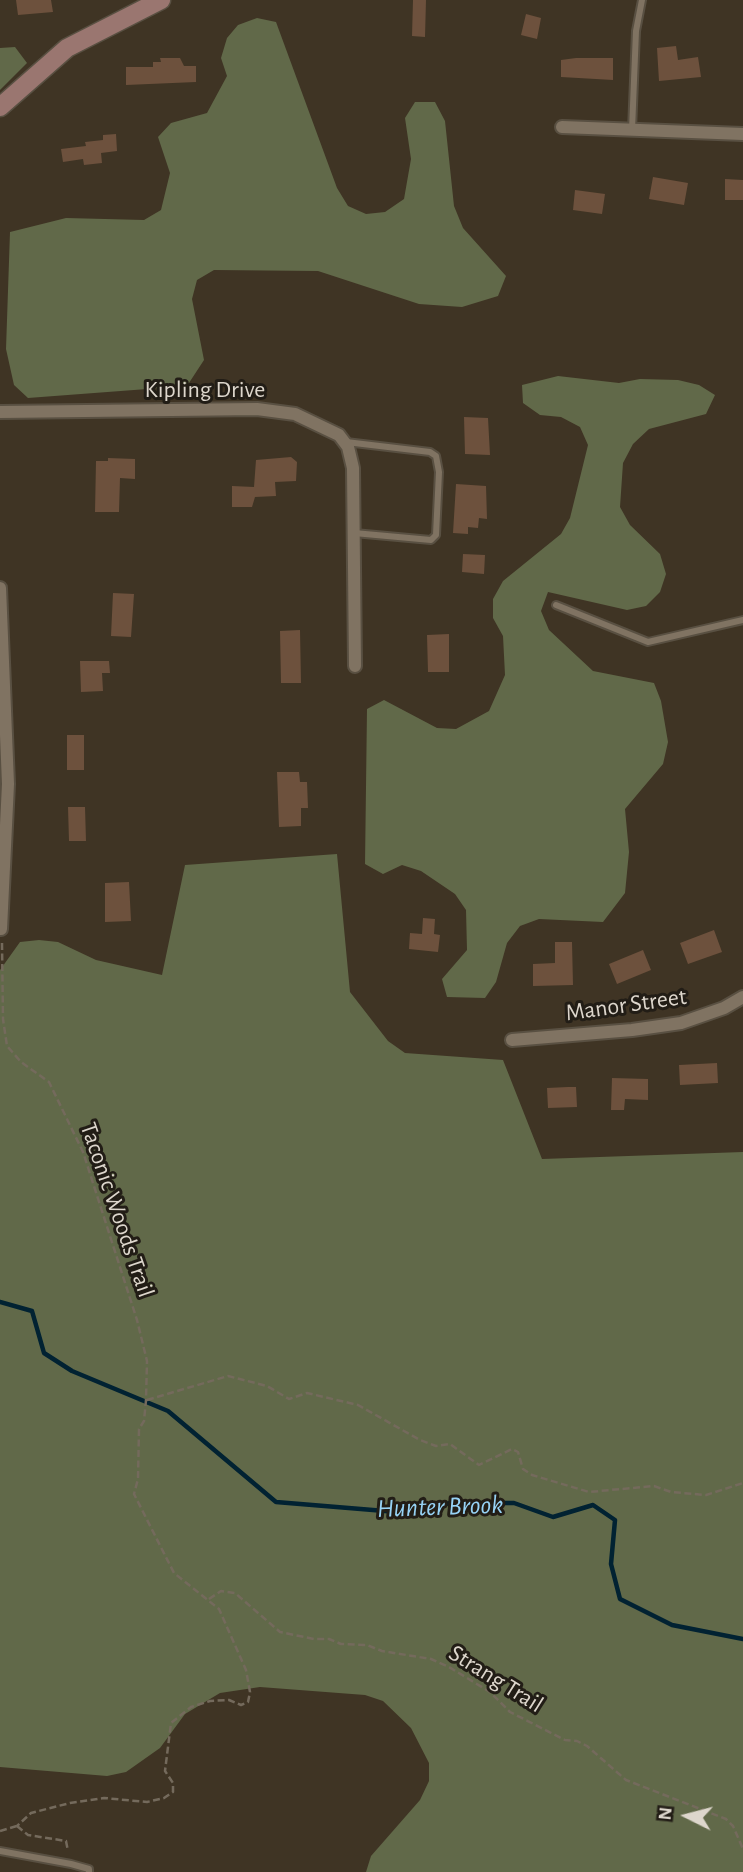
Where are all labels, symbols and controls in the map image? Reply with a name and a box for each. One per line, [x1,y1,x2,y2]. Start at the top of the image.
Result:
street label: Kipling Drive [145,376,265,404]
street label: Manor Street [564,982,688,1028]
street label: Taconic Woods Trail [74,1119,160,1301]
water label: Hunter Brook [376,1489,504,1525]
street label: Strang Trail [443,1639,549,1719]
north arrow [652,1781,722,1851]
text: N [655,1806,676,1821]

